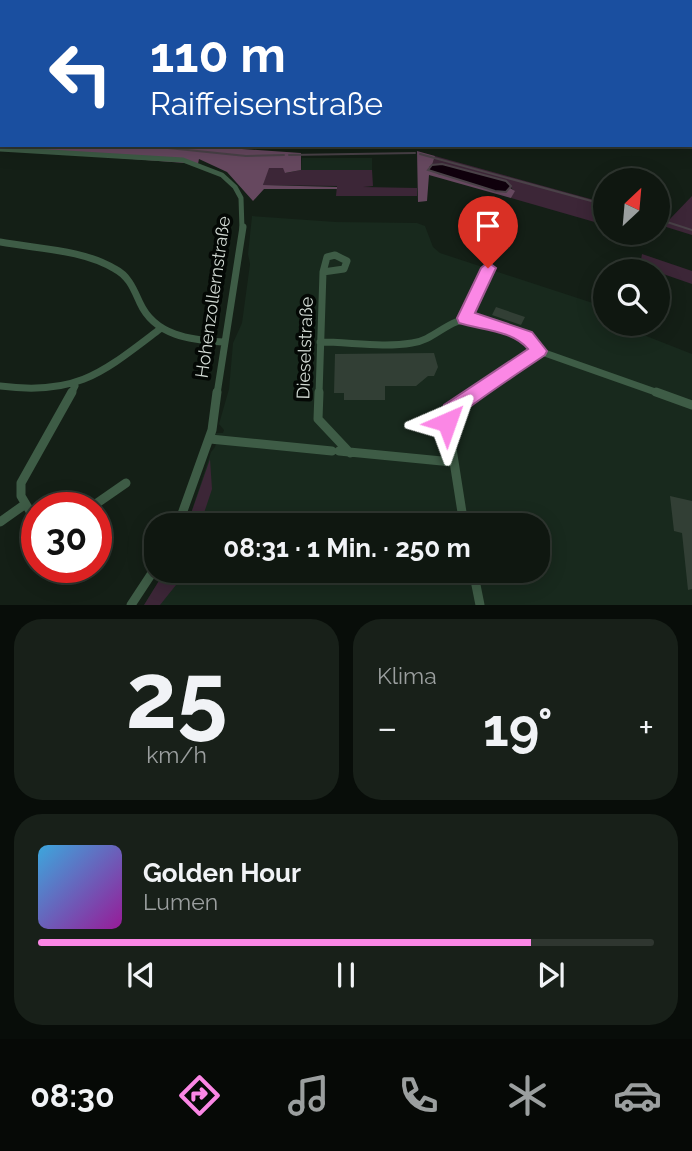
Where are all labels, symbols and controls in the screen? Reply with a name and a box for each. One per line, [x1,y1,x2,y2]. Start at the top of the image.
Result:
text: 110 m [150,26,286,83]
icon: left [35,28,126,119]
text: Raiffeisenstraße [150,85,383,122]
north arrow [593,168,670,245]
map controls [593,168,670,336]
pin [458,196,518,268]
icon: arrive [469,207,507,245]
street label: Hohenzollernstraße [191,214,234,379]
button: search [593,259,670,336]
street label: Dieselstraße [292,296,317,400]
position arrow [410,385,484,459]
speed limit sign: 30 [21,492,112,583]
text: 08:31 · 1 Min. · 250 m [223,533,471,563]
text: 25 [126,642,227,749]
text: Klima [377,662,437,689]
text: 19° [483,697,553,758]
text: − [377,705,397,750]
text: + [638,705,654,750]
text: km/h [146,741,207,768]
text: Golden Hour [143,858,301,888]
text: Lumen [143,888,218,915]
icon: previous [122,956,160,994]
icon: pause [327,956,365,994]
icon: next [532,956,570,994]
icon: directions [175,1071,224,1120]
icon: music [284,1071,333,1120]
icon: phone [394,1071,443,1120]
icon: climate [503,1071,552,1120]
icon: car [613,1071,662,1120]
text: 08:30 [30,1077,115,1114]

